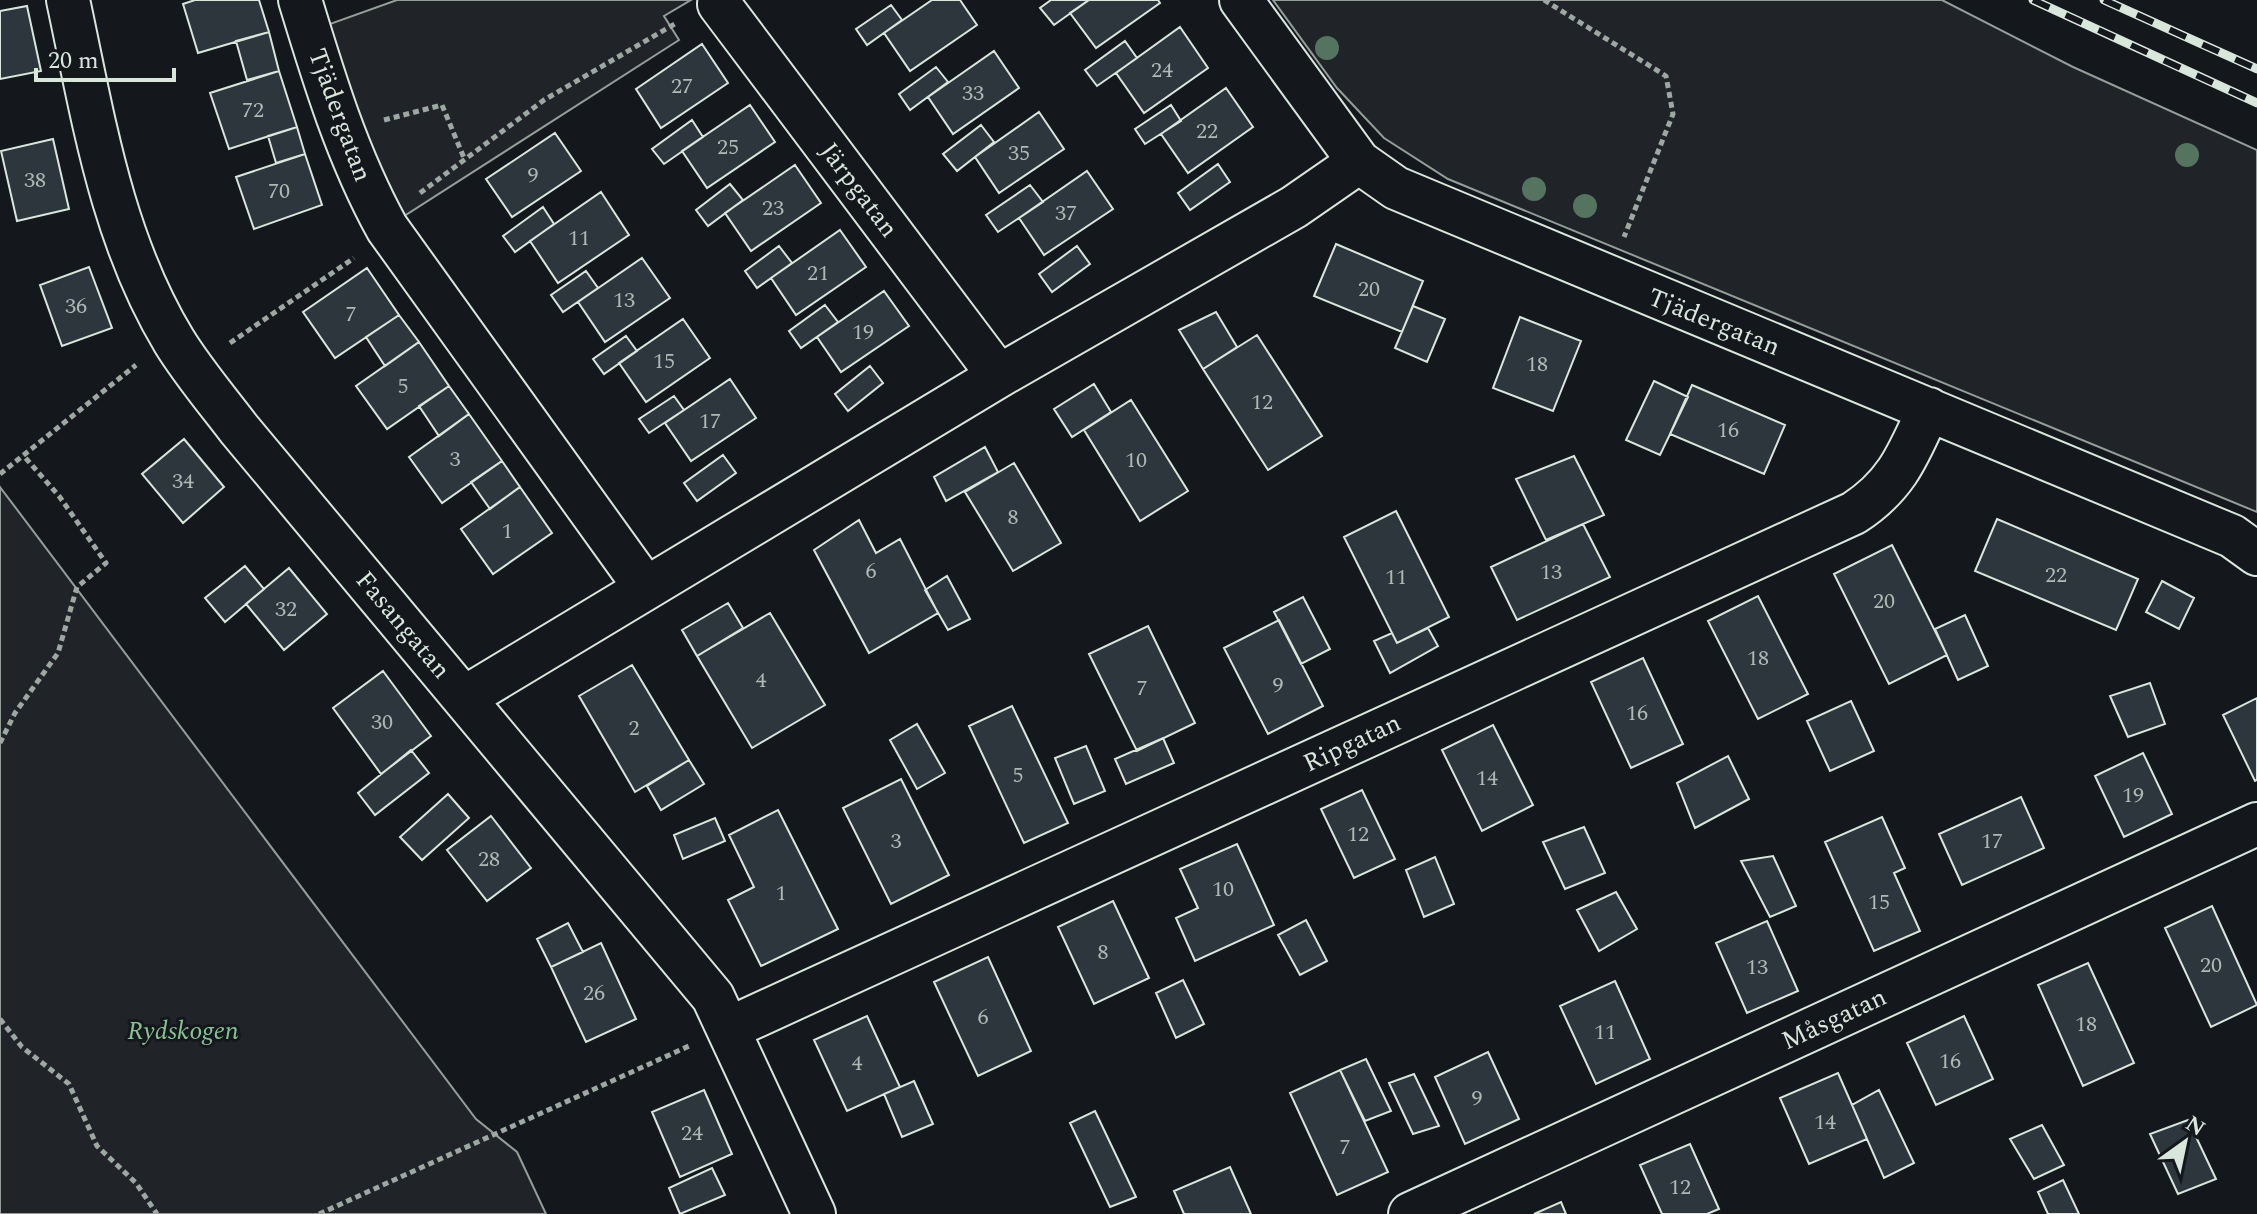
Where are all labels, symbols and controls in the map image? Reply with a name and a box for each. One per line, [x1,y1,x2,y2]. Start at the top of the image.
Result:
scale bar [36,32,174,82]
text: 20 m [48,43,99,79]
street label: Tjädergatan [297,43,383,187]
house number: 24 [1151,54,1173,87]
house number: 27 [671,70,693,103]
house number: 33 [962,77,984,110]
house number: 72 [242,94,264,127]
house number: 22 [1196,115,1218,148]
house number: 25 [717,131,739,164]
street label: Järpgatan [810,134,908,246]
house number: 35 [1008,137,1030,170]
house number: 9 [527,159,539,192]
house number: 38 [24,164,46,197]
house number: 70 [268,175,290,208]
house number: 23 [762,192,784,225]
house number: 37 [1055,197,1077,230]
house number: 11 [568,222,590,255]
house number: 21 [807,257,829,290]
house number: 20 [1358,273,1380,306]
street label: Tjädergatan [1642,277,1786,367]
house number: 13 [613,284,635,317]
house number: 36 [65,290,87,323]
house number: 7 [345,298,357,331]
house number: 19 [852,316,874,349]
house number: 15 [653,345,675,378]
house number: 18 [1526,348,1548,381]
house number: 5 [397,370,409,403]
house number: 12 [1251,386,1273,419]
house number: 17 [699,405,721,438]
house number: 16 [1717,414,1739,447]
house number: 3 [449,443,461,476]
house number: 10 [1125,444,1147,477]
house number: 34 [172,465,194,498]
house number: 8 [1007,501,1019,534]
house number: 1 [501,515,513,548]
house number: 6 [865,555,877,588]
house number: 13 [1540,556,1562,589]
house number: 22 [2045,559,2067,592]
house number: 11 [1385,561,1407,594]
street label: Fasangatan [346,562,460,688]
house number: 20 [1873,585,1895,618]
house number: 32 [275,593,297,626]
house number: 18 [1747,642,1769,675]
house number: 4 [755,664,767,697]
house number: 9 [1272,669,1284,702]
house number: 7 [1136,672,1148,705]
house number: 16 [1626,697,1648,730]
street label: Ripgatan [1297,703,1407,783]
house number: 30 [371,706,393,739]
house number: 2 [628,712,640,745]
house number: 5 [1012,759,1024,792]
house number: 14 [1476,762,1498,795]
house number: 19 [2122,779,2144,812]
house number: 12 [1347,818,1369,851]
house number: 3 [890,825,902,858]
house number: 17 [1981,825,2003,858]
house number: 28 [478,843,500,876]
house number: 10 [1212,873,1234,906]
house number: 1 [775,877,787,910]
house number: 15 [1868,886,1890,919]
house number: 8 [1097,936,1109,969]
house number: 20 [2200,949,2222,982]
house number: 13 [1746,951,1768,984]
house number: 26 [583,977,605,1010]
street label: Måsgatan [1775,977,1893,1061]
house number: 6 [977,1001,989,1034]
house number: 18 [2075,1008,2097,1041]
park label: Rydskogen [127,1011,239,1051]
house number: 11 [1594,1016,1616,1049]
house number: 16 [1939,1045,1961,1078]
house number: 4 [851,1047,863,1080]
house number: 9 [1471,1082,1483,1115]
north arrow [2145,1102,2225,1182]
house number: 14 [1814,1106,1836,1139]
text: N [2179,1108,2212,1145]
house number: 24 [681,1117,703,1150]
house number: 7 [1339,1131,1351,1164]
house number: 12 [1669,1171,1691,1204]

